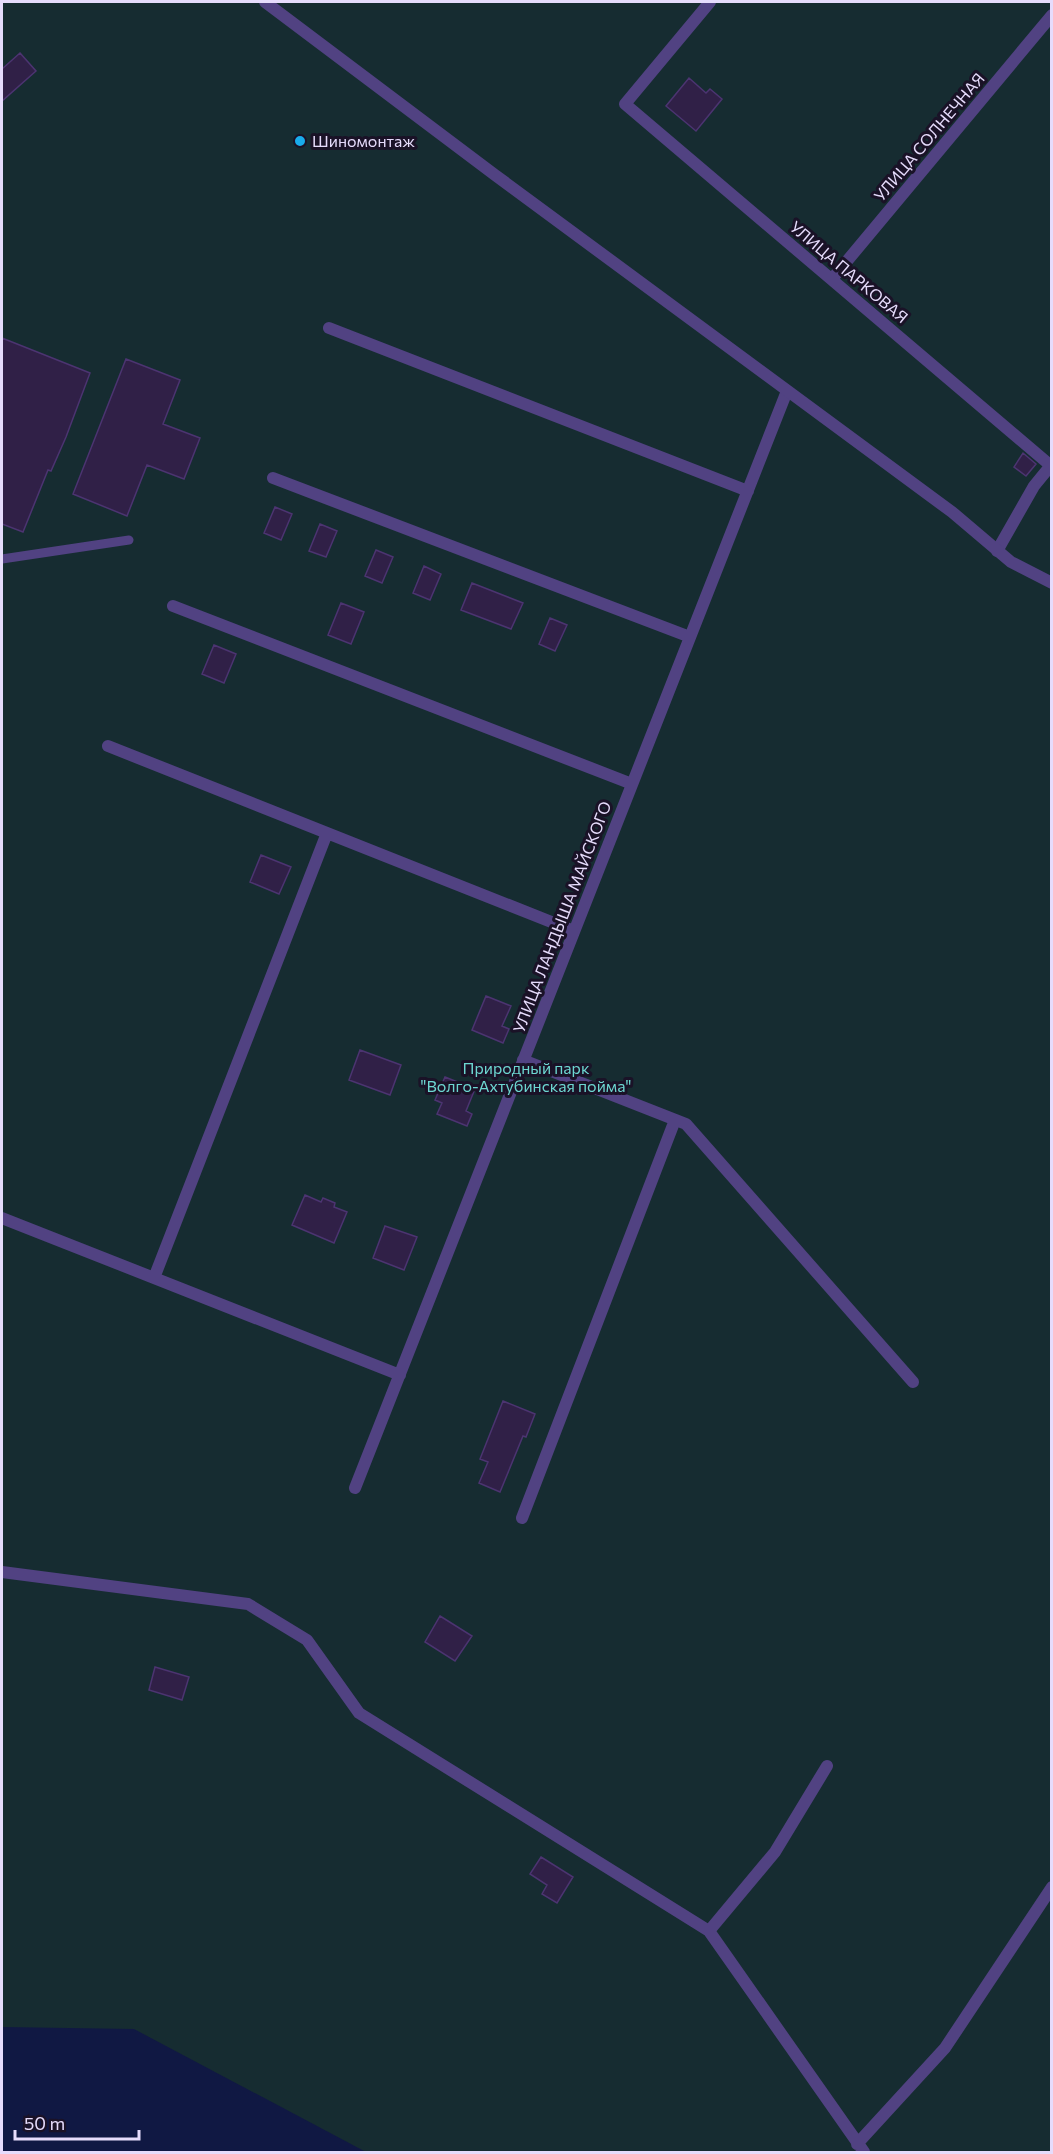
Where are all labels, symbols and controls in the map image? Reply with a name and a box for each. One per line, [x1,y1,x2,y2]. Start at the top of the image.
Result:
street label: УЛИЦА СОЛНЕЧНАЯ [869,69,988,205]
place label: Шиномонтаж [312,131,415,150]
marker: Шиномонтаж [293,134,307,148]
street label: УЛИЦА ПАРКОВАЯ [786,217,912,326]
street label: УЛИЦА ЛАНДЫША МАЙСКОГО [508,798,615,1035]
park label: Природный парк "Волго-Ахтубинская пойма" [421,1058,631,1095]
scale bar [15,2103,140,2141]
text: 50 m [24,2112,65,2134]

